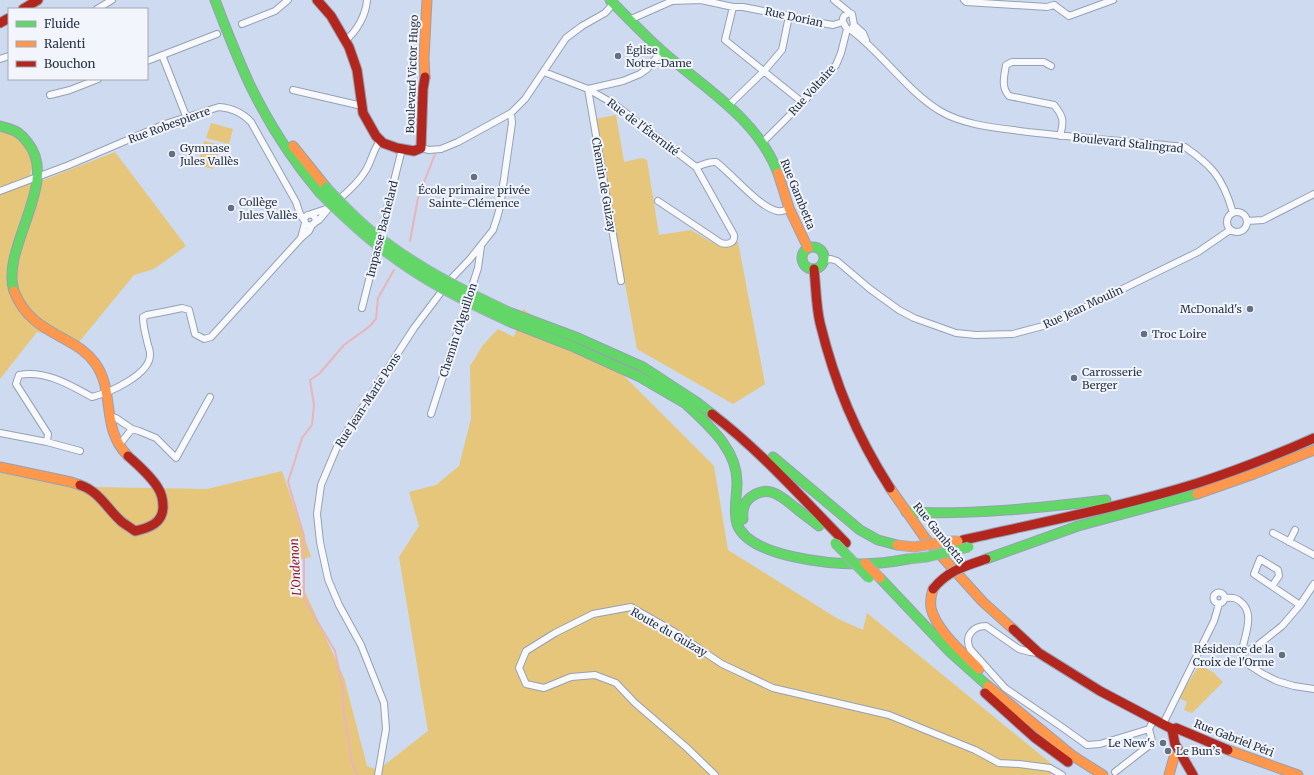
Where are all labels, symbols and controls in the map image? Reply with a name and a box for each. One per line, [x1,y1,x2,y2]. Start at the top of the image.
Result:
street label: Rue Dorian [764,4,825,30]
legend [8,8,148,80]
street label: Boulevard Victor Hugo [403,14,421,134]
text: Fluide [44,16,80,31]
text: Ralenti [44,36,85,51]
place label: Église Notre-Dame [626,43,692,70]
marker: Église Notre-Dame [613,51,623,61]
text: Bouchon [44,56,96,71]
street label: Rue Voltaire [786,62,839,118]
street label: Rue de l'Éternité [604,95,682,159]
street label: Rue Robespierre [126,104,212,146]
street label: Boulevard Stalingrad [1072,130,1184,156]
street label: Chemin de Guizay [589,136,619,234]
place label: Gymnase Jules Vallès [179,141,239,168]
marker: Gymnase Jules Vallès [167,149,177,159]
street label: Rue Gambetta [778,157,819,231]
marker: École primaire privée Sainte-Clémence [469,172,479,182]
street label: Impasse Bachelard [363,179,401,279]
place label: École primaire privée Sainte-Clémence [418,183,530,210]
place label: Collège Jules Vallès [238,195,298,222]
marker: Collège Jules Vallès [226,203,236,213]
street label: Chemin d'Aguillon [436,281,480,379]
street label: Rue Jean Moulin [1041,282,1126,332]
place label: McDonald's [1180,302,1242,316]
marker: McDonald's [1245,304,1255,314]
place label: Troc Loire [1152,327,1207,341]
marker: Troc Loire [1139,329,1149,339]
street label: Rue Jean-Marie Pons [332,350,404,450]
place label: Carrosserie Berger [1082,365,1142,392]
marker: Carrosserie Berger [1069,373,1079,383]
street label: Rue Gambetta [910,500,968,566]
water label: L'Ondenon [286,538,304,596]
street label: Route du Guizay [628,604,710,660]
place label: Résidence de la Croix de l'Orme [1193,642,1274,669]
marker: Résidence de la Croix de l'Orme [1277,650,1287,660]
street label: Rue Gabriel Péri [1192,716,1276,760]
place label: Le New's [1108,736,1155,750]
marker: Le New's [1158,738,1168,748]
place label: Le Bun’s [1176,744,1220,758]
marker: Le Bun’s [1163,746,1173,756]

